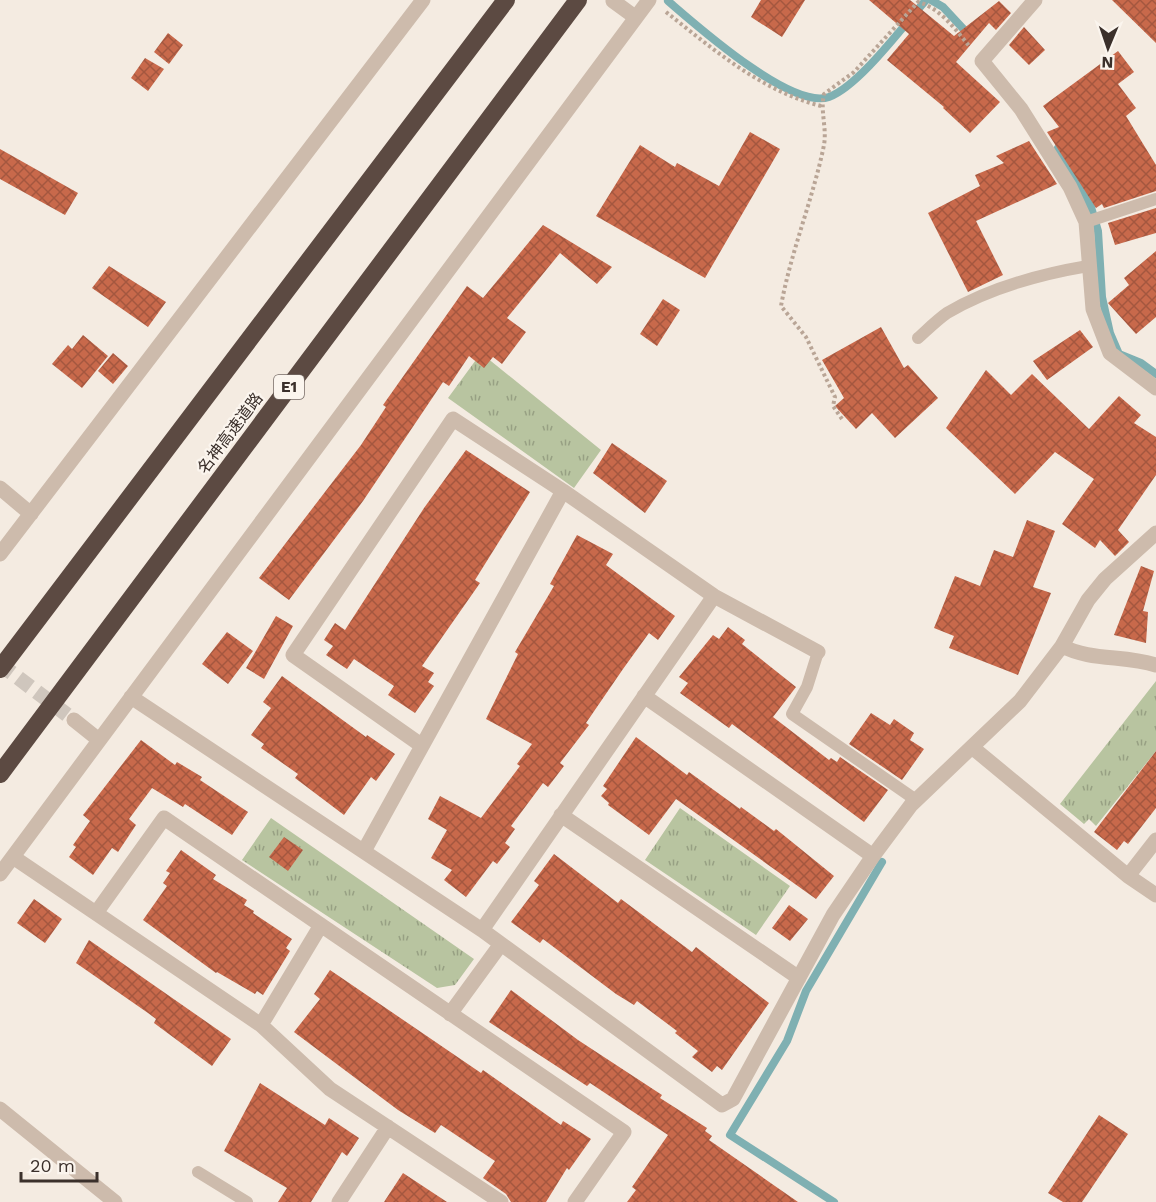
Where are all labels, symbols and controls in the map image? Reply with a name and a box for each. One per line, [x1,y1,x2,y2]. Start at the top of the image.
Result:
north arrow [1078,18,1138,78]
text: N [1101,53,1114,72]
road number: E1 [274,375,304,399]
street label: 名神高速道路 [194,389,266,477]
scale bar [21,1145,98,1183]
text: 20 m [30,1155,75,1176]

